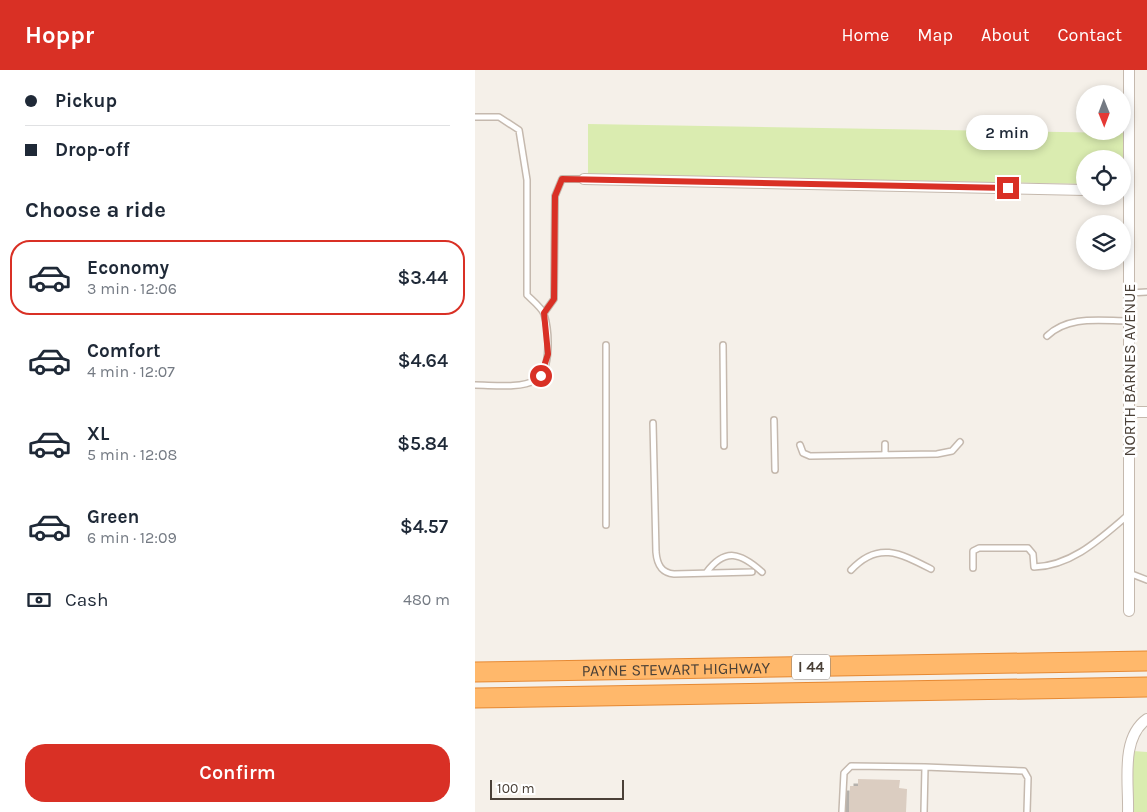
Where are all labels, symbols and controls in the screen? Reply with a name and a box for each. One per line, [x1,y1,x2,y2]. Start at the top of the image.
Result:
text: Hoppr [25,21,94,49]
text: Home [841,24,889,46]
text: Map [917,24,953,46]
text: About [981,24,1030,46]
text: Contact [1058,24,1122,46]
north arrow [1076,85,1131,140]
map controls [1076,85,1131,270]
text: Pickup [55,90,117,112]
callout: 2 min [967,116,1049,150]
text: 2 min [985,123,1029,142]
text: Drop-off [55,139,130,161]
button: locate [1076,150,1131,205]
route end [997,177,1019,199]
text: Choose a ride [25,197,166,223]
button: layers [1076,215,1131,270]
icon: car [27,255,72,300]
text: Economy [87,257,169,279]
text: $3.44 [397,267,448,289]
text: 3 min · 12:06 [87,279,177,298]
street label: NORTH BARNES AVENUE [1120,283,1139,457]
icon: car [27,338,72,383]
text: Comfort [87,340,161,362]
text: $4.64 [398,350,448,372]
text: 4 min · 12:07 [87,362,175,381]
route start [530,365,552,387]
icon: car [27,421,72,466]
text: XL [87,423,109,445]
text: $5.84 [397,433,448,455]
text: 5 min · 12:08 [87,445,177,464]
icon: car [27,504,72,549]
text: Green [87,506,139,528]
text: $4.57 [400,516,448,538]
text: 6 min · 12:09 [87,528,177,547]
icon: cash [25,586,53,614]
text: Cash [65,589,109,611]
text: 480 m [403,590,450,609]
road number: I 44 [792,654,830,680]
street label: PAYNE STEWART HIGHWAY [582,658,771,680]
button: Confirm [25,744,450,802]
scale bar [490,777,624,800]
text: 100 m [497,780,535,797]

